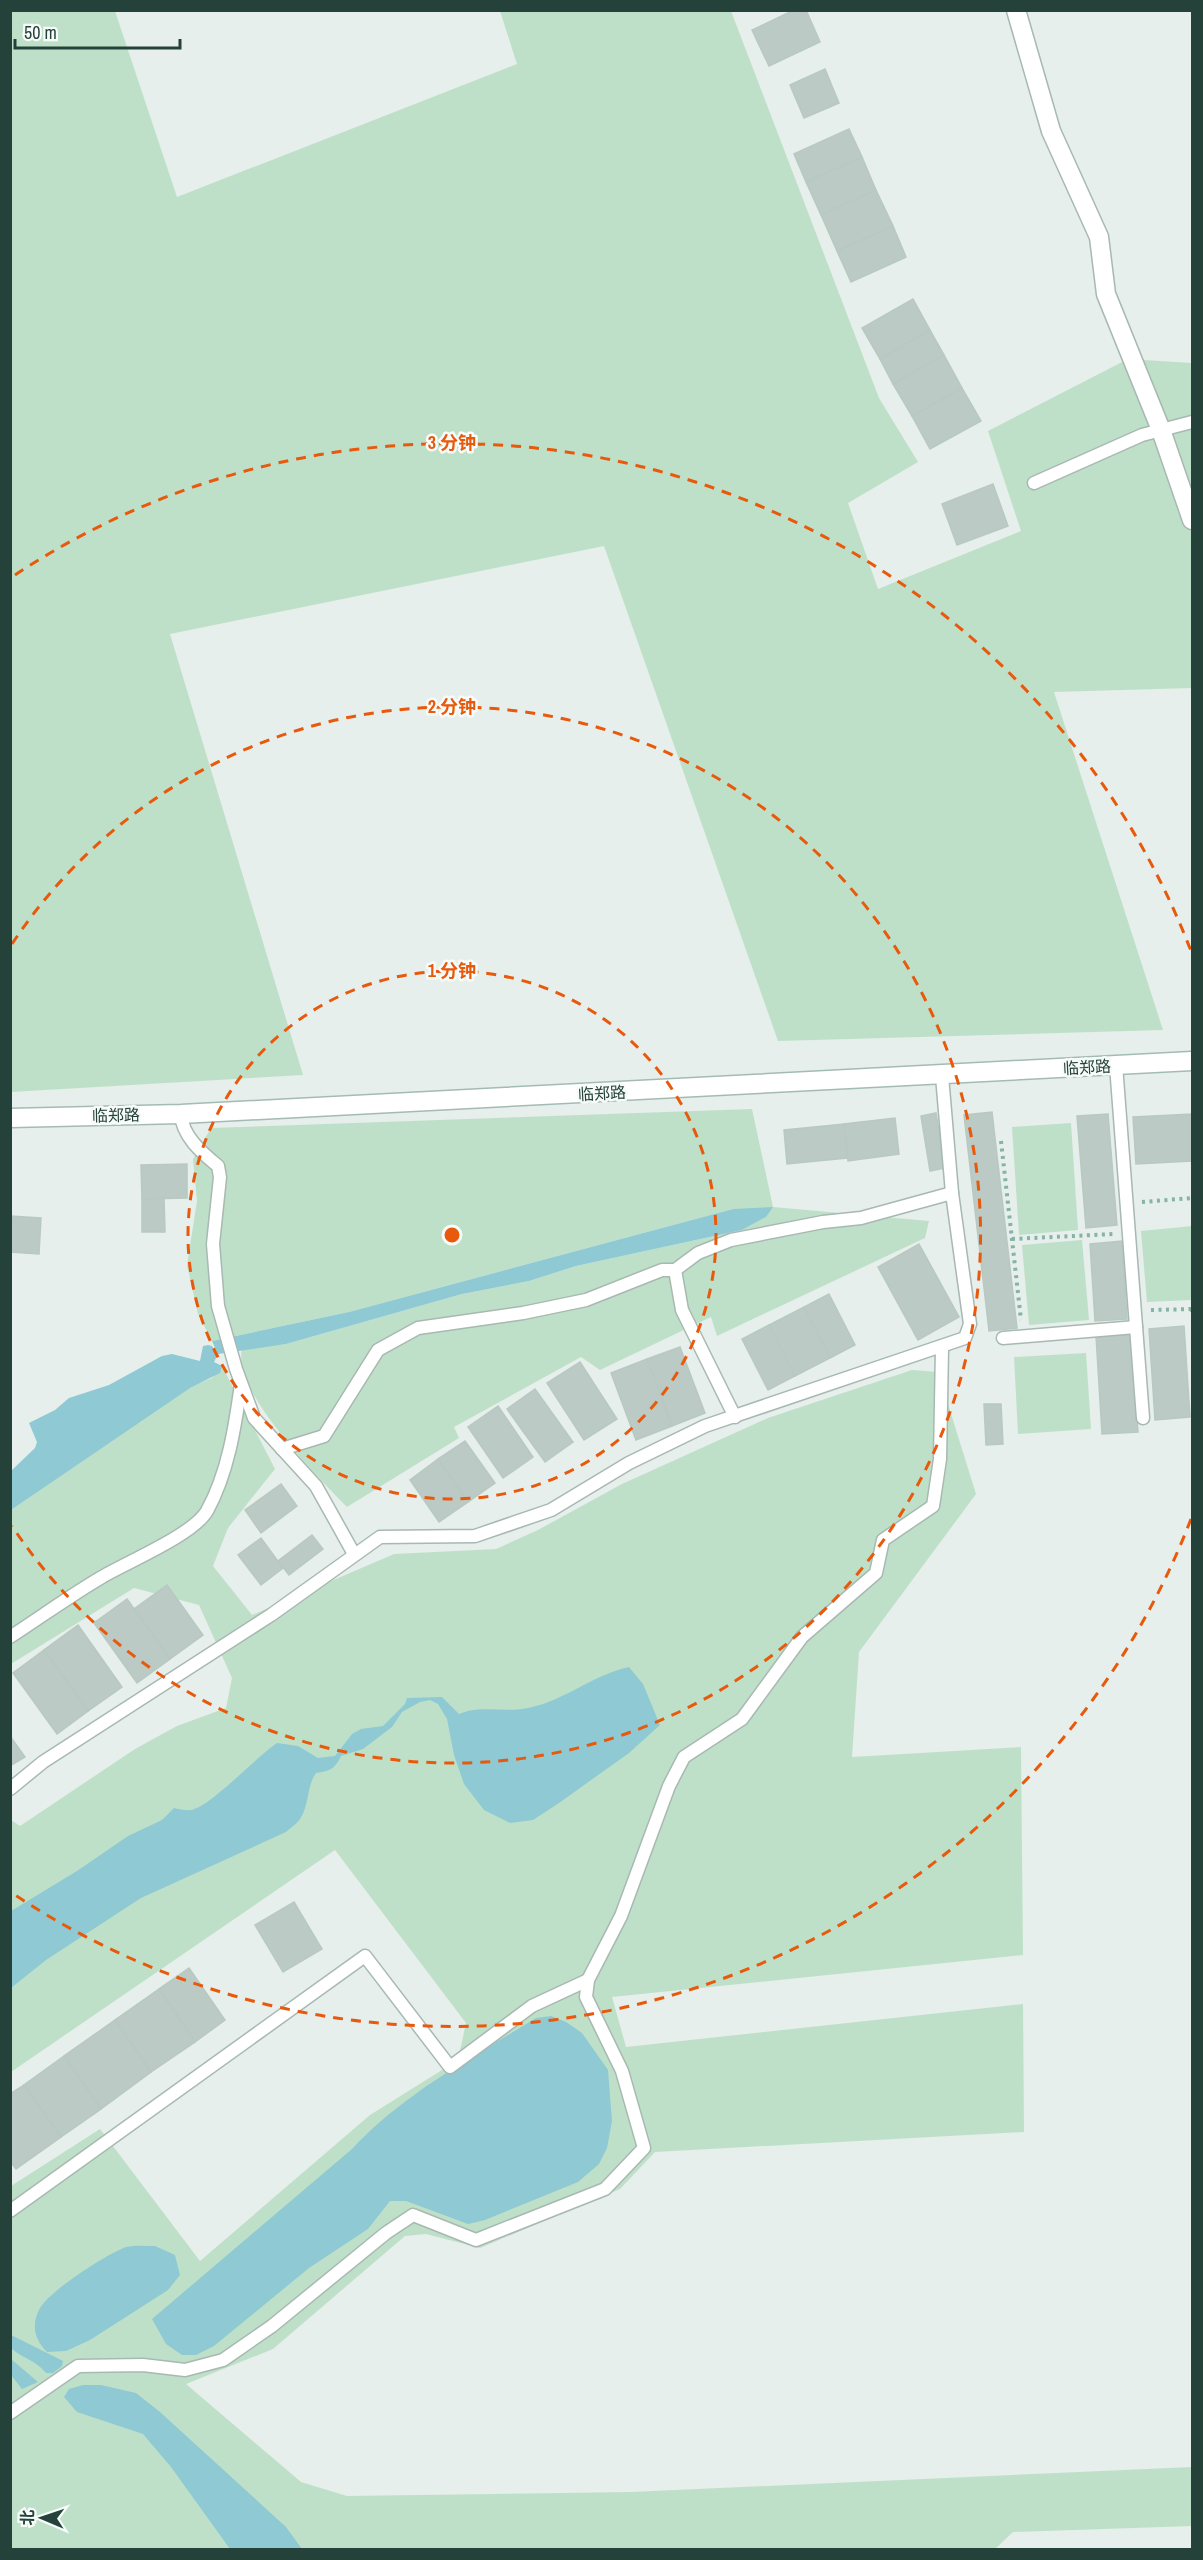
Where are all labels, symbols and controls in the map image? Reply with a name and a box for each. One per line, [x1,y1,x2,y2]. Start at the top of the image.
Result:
scale bar [15,12,180,50]
text: 50 m [24,20,57,45]
text: 3 分钟 [428,430,476,455]
text: 2 分钟 [428,694,476,719]
text: 1 分钟 [428,958,476,983]
street label: 临郑路 [1062,1055,1112,1079]
street label: 临郑路 [577,1081,627,1105]
street label: 临郑路 [92,1104,140,1126]
centre of rings [442,1225,462,1245]
north arrow [12,2488,72,2548]
text: 北 [16,2509,38,2526]

